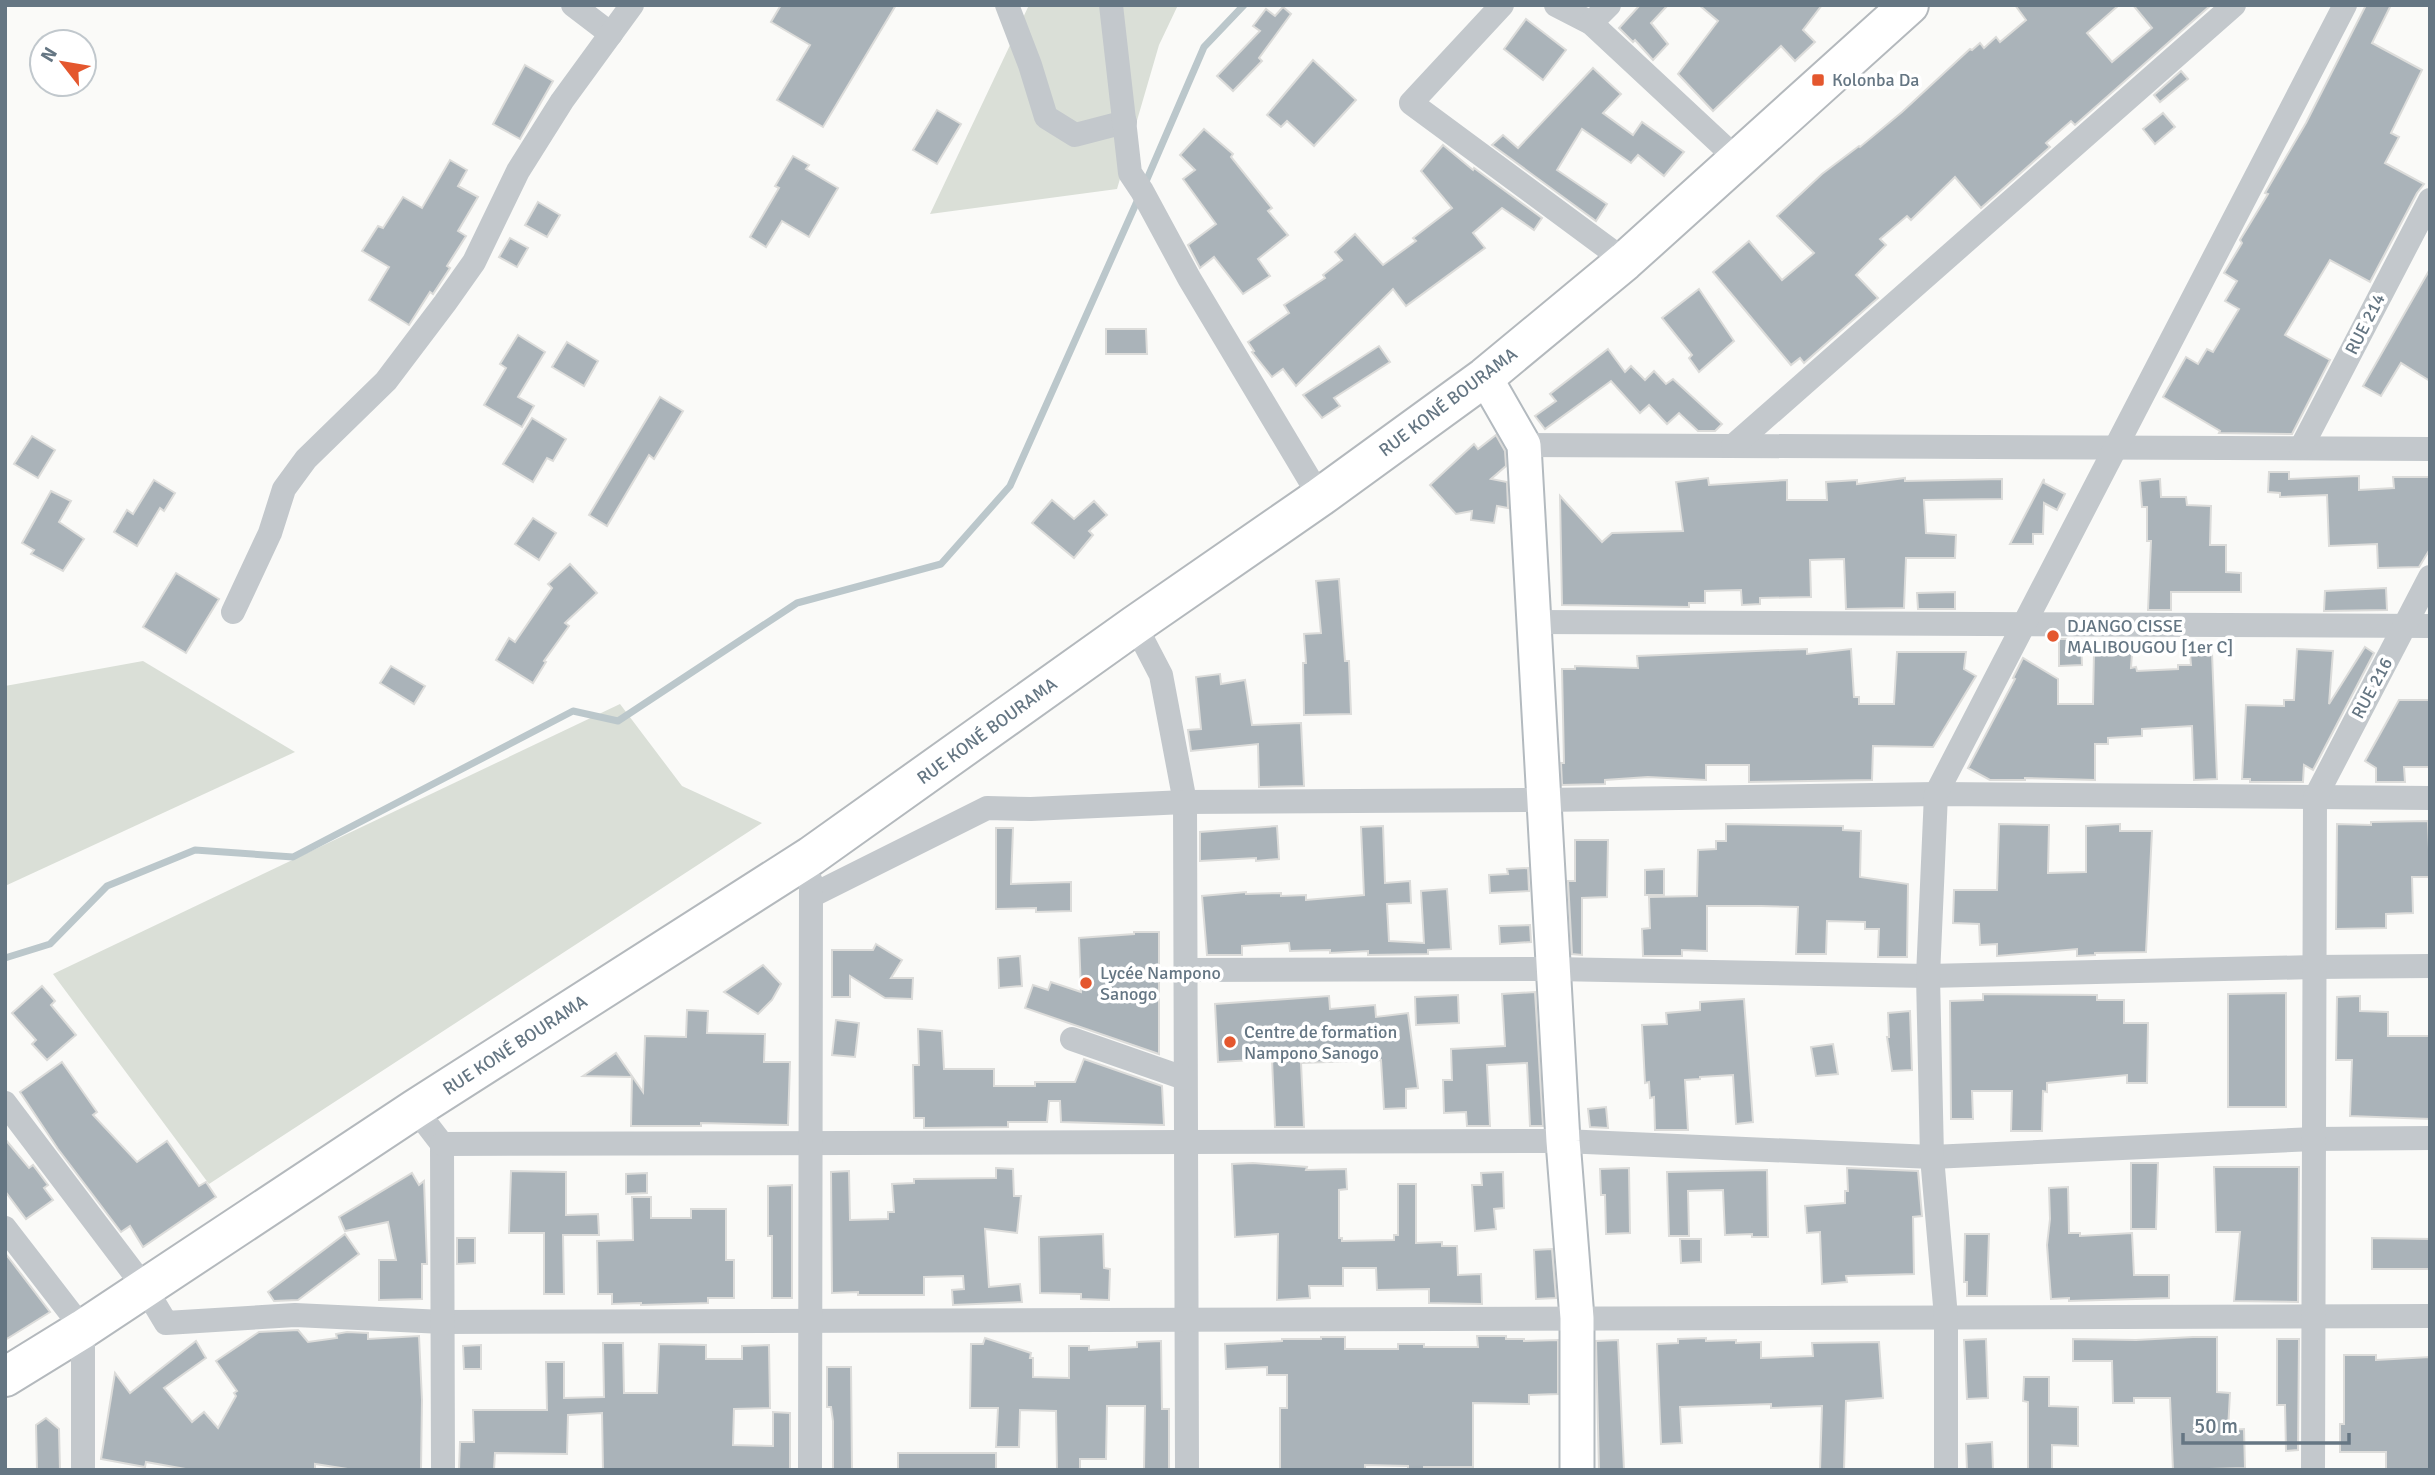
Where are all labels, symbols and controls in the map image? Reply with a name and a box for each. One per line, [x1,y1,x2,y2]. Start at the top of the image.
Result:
north arrow [28,28,98,98]
text: N [36,43,63,67]
place label: Kolonba Da [1832,69,1919,91]
marker: Kolonba Da [1810,72,1826,88]
street label: RUE 214 [2340,289,2390,358]
street label: RUE KONÉ BOURAMA [1374,343,1522,461]
place label: DJANGO CISSE MALIBOUGOU [1er C] [2067,615,2234,658]
marker: DJANGO CISSE MALIBOUGOU [1er C] [2045,628,2061,644]
street label: RUE 216 [2347,654,2397,722]
street label: RUE KONÉ BOURAMA [913,673,1061,789]
place label: Lycée Nampono Sanogo [1100,962,1221,1005]
marker: Lycée Nampono Sanogo [1078,975,1094,991]
street label: RUE KONÉ BOURAMA [439,990,591,1100]
place label: Centre de formation Nampono Sanogo [1244,1021,1397,1064]
marker: Centre de formation Nampono Sanogo [1222,1034,1238,1050]
scale bar [2183,1402,2349,1446]
text: 50 m [2194,1413,2238,1439]

